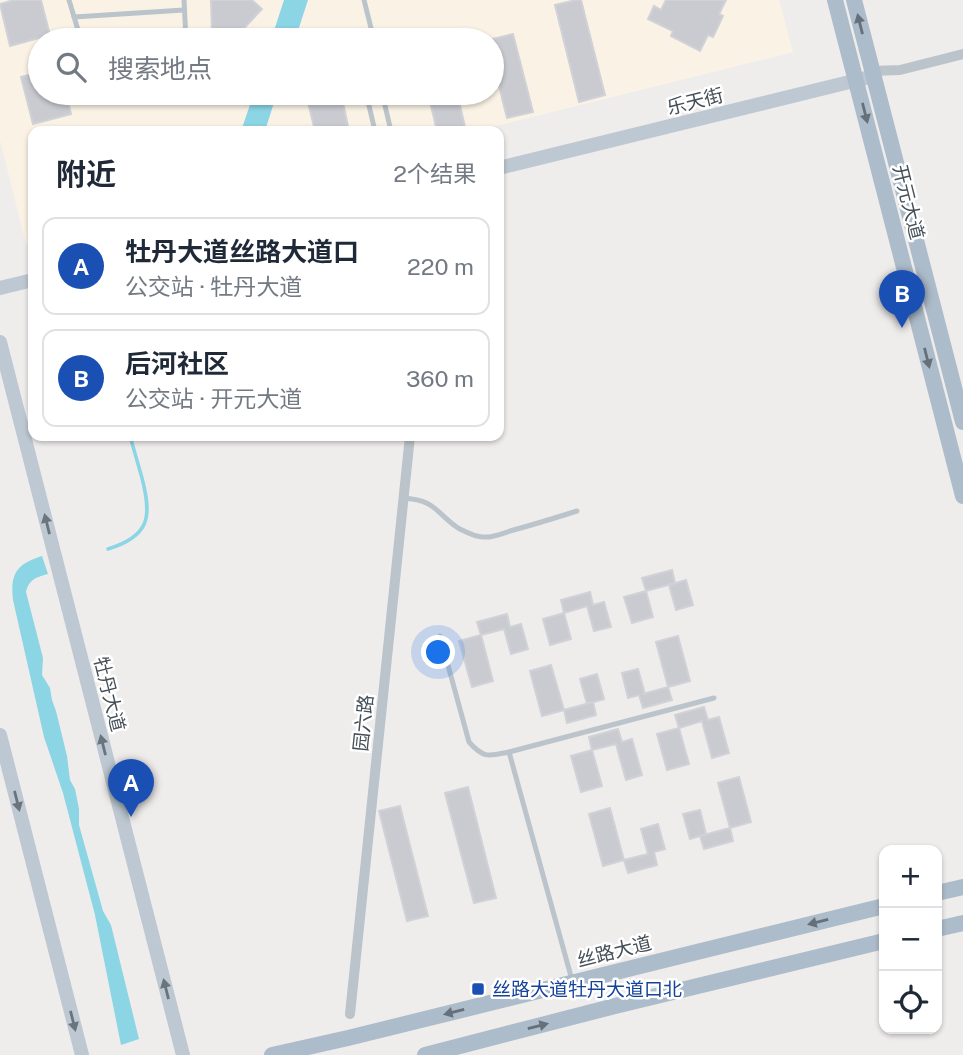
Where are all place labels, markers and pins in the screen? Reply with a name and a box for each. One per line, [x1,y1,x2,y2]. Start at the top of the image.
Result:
pin: B [879,270,925,328]
pin: A [108,759,154,817]
place label: 丝路大道牡丹大道口北 [492,978,682,1000]
marker: 丝路大道牡丹大道口北 [470,981,486,997]

